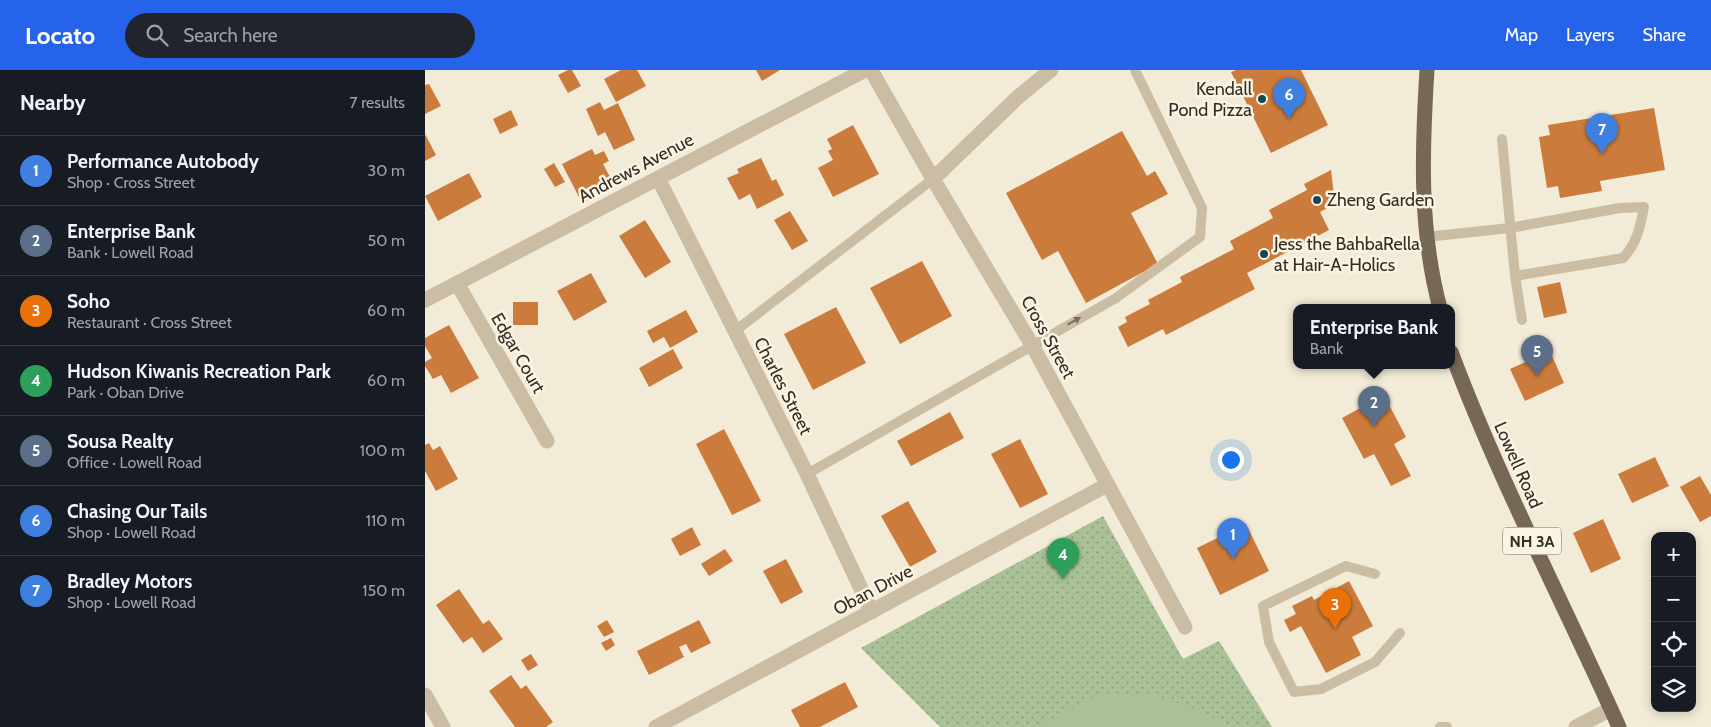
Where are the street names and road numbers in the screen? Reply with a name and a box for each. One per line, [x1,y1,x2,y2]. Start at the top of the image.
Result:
street label: Andrews Avenue [575,128,697,208]
street label: Cross Street [1016,292,1080,382]
street label: Edgar Court [486,309,550,397]
street label: Charles Street [749,334,817,438]
street label: Lowell Road [1489,418,1547,512]
road number: NH 3A [1503,528,1561,554]
street label: Oban Drive [829,560,917,620]

